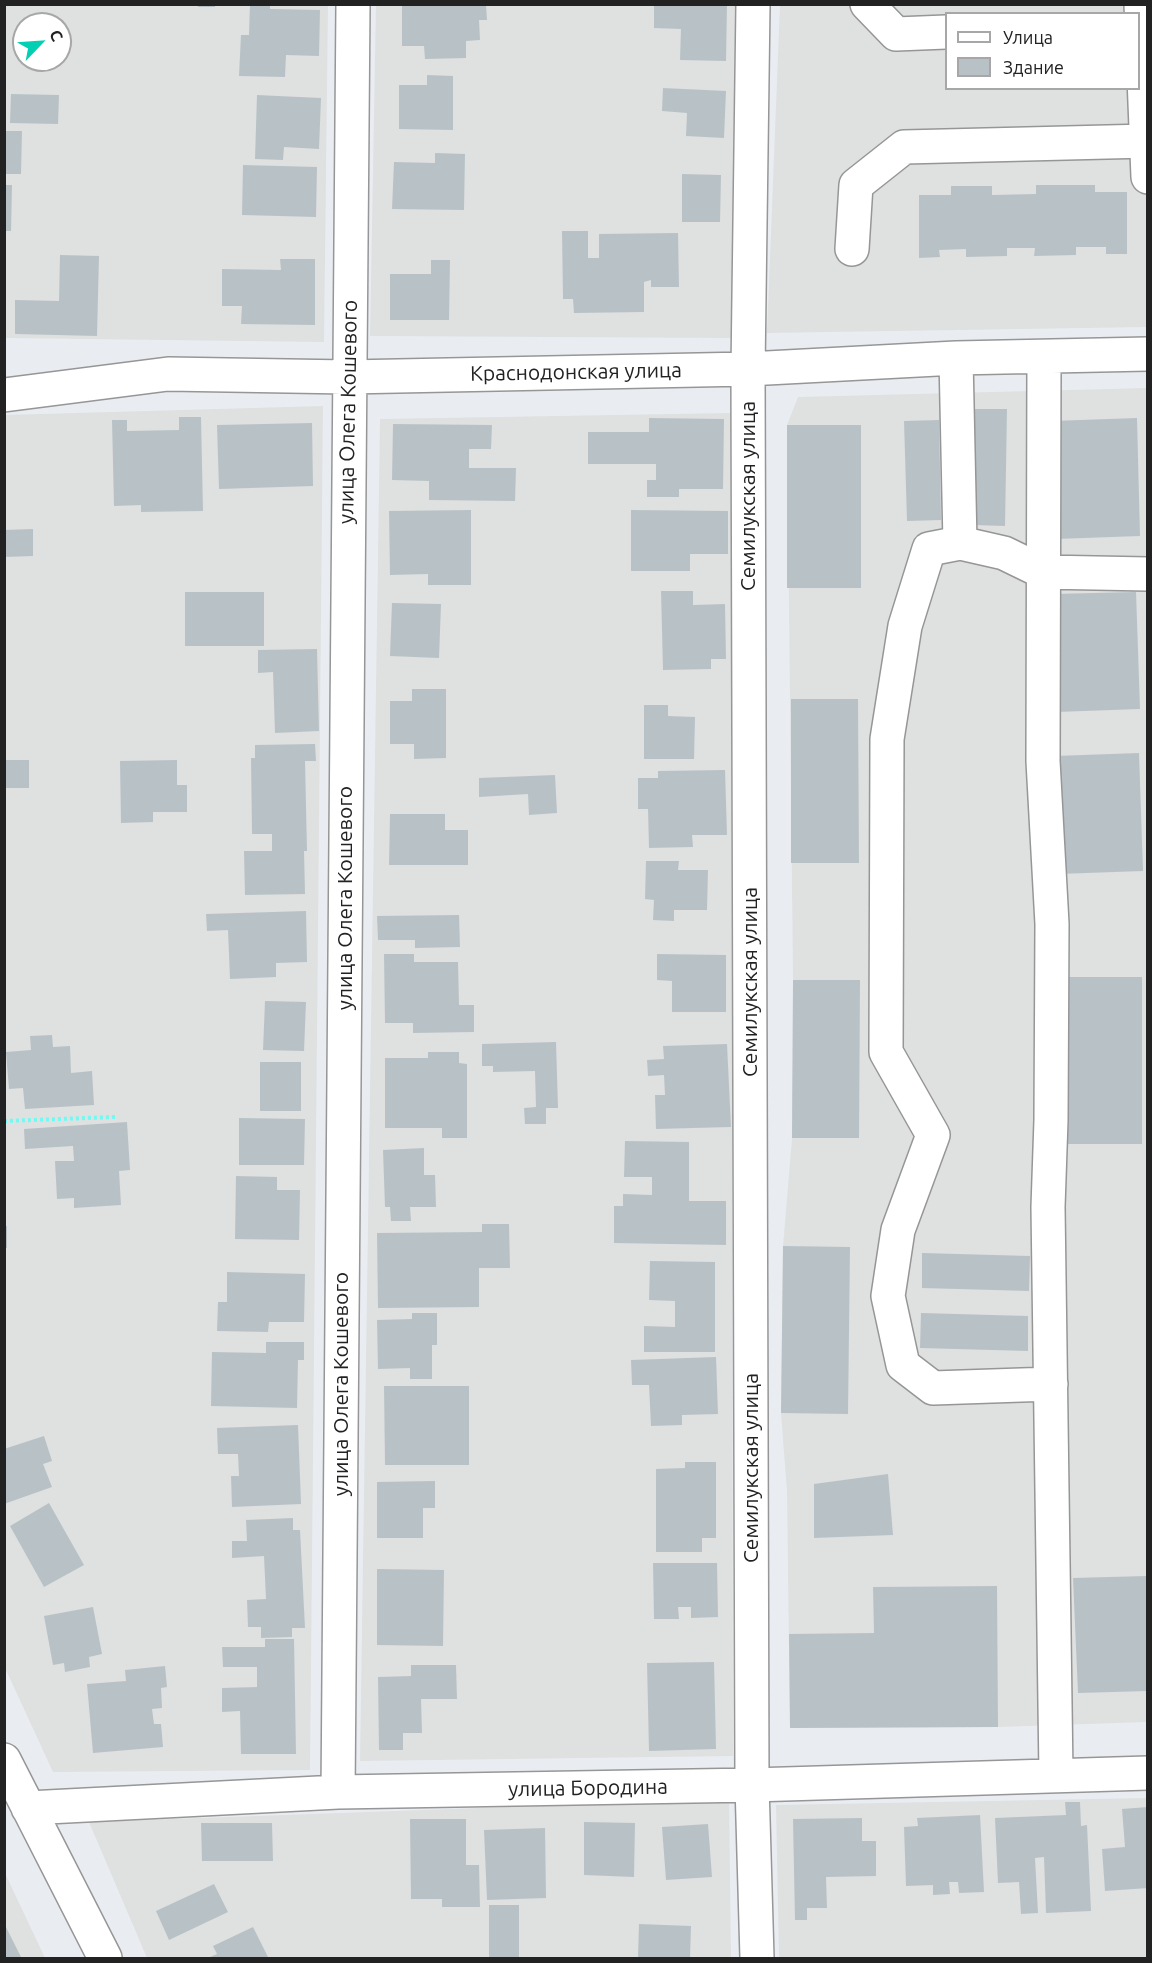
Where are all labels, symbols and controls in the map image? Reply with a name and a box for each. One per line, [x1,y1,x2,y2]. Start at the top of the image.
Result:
north arrow [12,12,72,72]
legend [945,12,1140,90]
text: С [46,27,67,44]
text: Улица [1003,27,1053,47]
text: Здание [1003,57,1064,77]
street label: улица Олега Кошевого [333,300,363,524]
street label: Краснодонская улица [470,358,682,386]
street label: Семилукская улица [735,401,761,591]
street label: улица Олега Кошевого [332,786,358,1010]
street label: Семилукская улица [737,887,763,1077]
street label: улица Олега Кошевого [328,1272,354,1496]
street label: Семилукская улица [738,1373,764,1563]
street label: улица Бородина [508,1774,668,1802]

